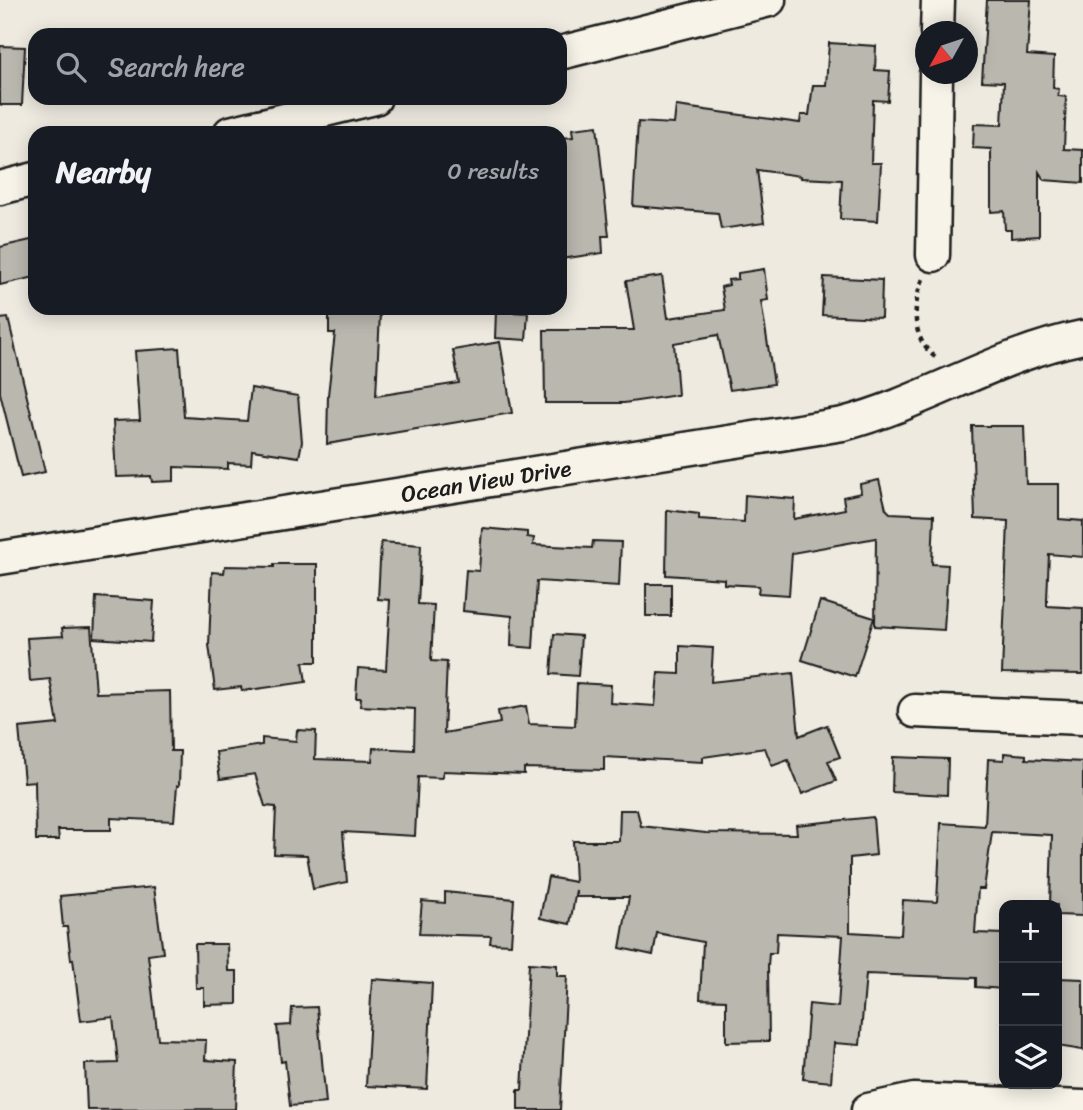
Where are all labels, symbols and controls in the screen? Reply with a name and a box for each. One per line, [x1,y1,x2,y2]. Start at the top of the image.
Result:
north arrow [915,21,978,84]
search box [28,28,567,105]
text: Search here [108,44,245,90]
icon: search [52,48,90,86]
text: Nearby [56,145,151,199]
text: 0 results [447,151,539,192]
street label: Ocean View Drive [398,448,574,515]
map controls [999,900,1062,1089]
button: + [999,900,1062,963]
button: − [999,963,1062,1026]
button: layers [999,1026,1062,1089]

